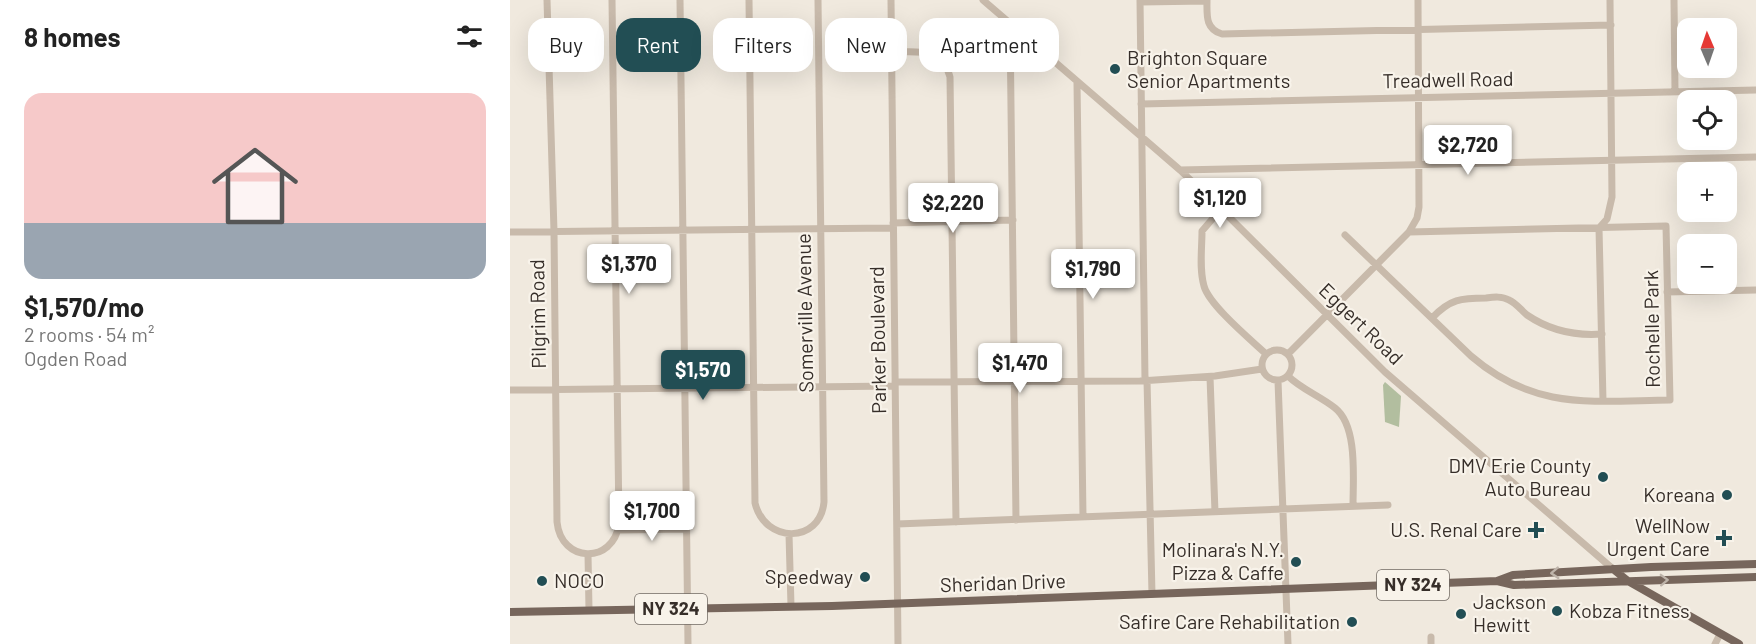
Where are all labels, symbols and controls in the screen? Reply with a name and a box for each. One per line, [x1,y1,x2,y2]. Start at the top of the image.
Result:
chip: Buy [528,18,604,72]
chip: Rent [616,18,701,72]
chip: Filters [713,18,813,72]
chip: New [825,18,907,72]
chip: Apartment [919,18,1059,72]
north arrow [1677,18,1737,78]
map controls [1677,18,1737,294]
icon: filters [453,20,486,53]
text: 8 homes [24,21,121,52]
place label: Brighton Square Senior Apartments [1127,45,1290,92]
marker: Brighton Square Senior Apartments [1108,62,1122,76]
street label: Treadwell Road [1382,66,1514,92]
button: locate [1677,90,1737,150]
pin: $2,720 [1419,125,1517,176]
icon: home [201,132,309,240]
text: $2,720 [1438,132,1498,156]
button: + [1677,162,1737,222]
pin: $1,120 [1171,178,1269,229]
pin: $2,220 [904,183,1002,234]
text: $1,120 [1193,185,1247,209]
text: $2,220 [922,190,984,214]
street label: Somerville Avenue [791,233,817,393]
button: − [1677,234,1737,294]
pin: $1,370 [580,244,678,295]
pin: $1,790 [1044,249,1142,300]
text: $1,370 [601,251,657,275]
text: $1,790 [1065,256,1121,280]
street label: Pilgrim Road [524,259,550,369]
street label: Parker Boulevard [864,266,890,414]
street label: Rochelle Park [1638,270,1664,388]
street label: Eggert Road [1315,277,1409,369]
text: $1,570/mo [24,291,144,322]
text: 2 rooms · 54 m² [24,322,154,346]
pin: $1,470 [971,343,1069,394]
text: Ogden Road [24,346,128,370]
pin: $1,570 [654,350,752,401]
text: $1,470 [992,350,1048,374]
text: $1,570 [675,357,731,381]
place label: DMV Erie County Auto Bureau [1448,453,1591,500]
marker: DMV Erie County Auto Bureau [1596,470,1610,484]
place label: Koreana [1643,482,1715,506]
marker: Koreana [1720,488,1734,502]
pin: $1,700 [603,491,701,542]
text: $1,700 [624,498,680,522]
place label: WellNow Urgent Care [1607,513,1710,560]
place label: U.S. Renal Care [1390,517,1522,541]
marker: U.S. Renal Care [1527,521,1545,539]
marker: WellNow Urgent Care [1715,529,1733,547]
place label: Molinara's N.Y. Pizza & Caffe [1162,537,1284,584]
marker: Molinara's N.Y. Pizza & Caffe [1289,555,1303,569]
place label: Speedway [765,564,853,588]
one-way arrow [1550,566,1559,579]
place label: NOCO [554,568,605,592]
street label: Sheridan Drive [940,568,1066,596]
marker: Speedway [858,570,872,584]
road number: NY 324 [1377,570,1449,600]
marker: NOCO [535,574,549,588]
one-way arrow [1659,574,1668,586]
place label: Jackson Hewitt [1473,589,1546,636]
road number: NY 324 [635,594,707,624]
place label: Kobza Fitness [1569,598,1690,622]
marker: Kobza Fitness [1550,604,1564,618]
marker: Jackson Hewitt [1454,607,1468,621]
place label: Safire Care Rehabilitation [1119,609,1340,633]
marker: Safire Care Rehabilitation [1345,615,1359,629]

